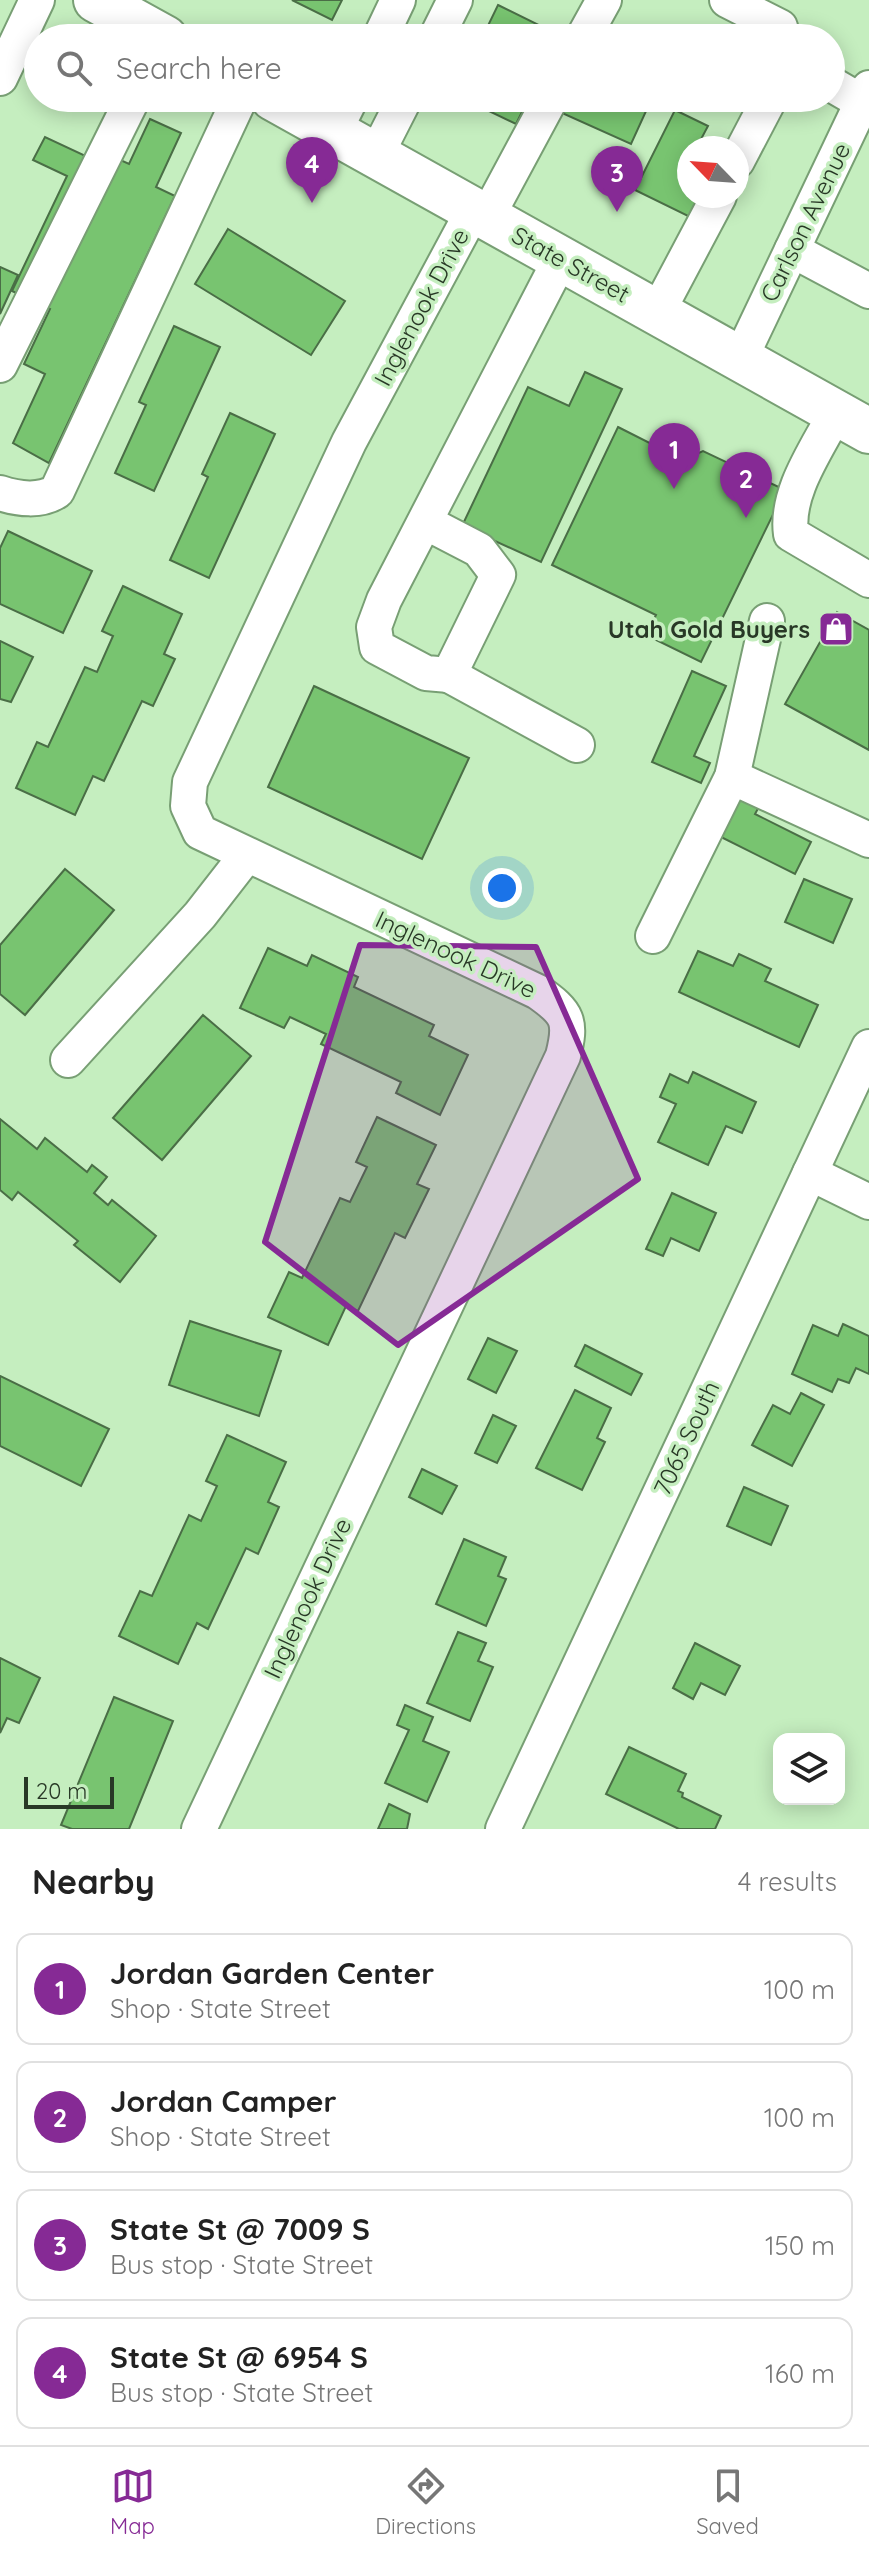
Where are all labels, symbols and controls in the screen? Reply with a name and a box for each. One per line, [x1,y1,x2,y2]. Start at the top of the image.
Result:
search box [24,24,845,112]
icon: search [52,46,96,90]
text: Search here [116,49,282,87]
north arrow [677,136,749,208]
pin: 4 [286,137,338,203]
street label: Carlson Avenue [754,138,856,306]
pin: 3 [591,146,643,212]
street label: State Street [507,219,635,309]
street label: Inglenook Drive [367,223,475,391]
pin: 1 [648,423,700,489]
pin: 2 [720,452,772,518]
shop icon: Utah Gold Buyers [817,610,855,648]
place label: Utah Gold Buyers [608,614,810,644]
your location [482,868,522,908]
street label: Inglenook Drive [371,904,541,1004]
street label: 7065 South [647,1376,725,1500]
street label: Inglenook Drive [257,1513,357,1683]
map controls [773,1733,845,1805]
button: layers [773,1733,845,1805]
scale bar [24,1773,114,1809]
text: 20 m [36,1777,87,1805]
text: Nearby [32,1860,155,1903]
text: 4 results [738,1865,837,1898]
text: Jordan Garden Center [110,1954,434,1992]
text: 1 [55,1973,65,2006]
text: 100 m [764,1973,835,2006]
text: Shop · State Street [110,1992,331,2025]
text: Jordan Camper [110,2082,336,2120]
text: 2 [53,2101,67,2134]
text: 100 m [764,2101,835,2134]
text: Shop · State Street [110,2120,331,2153]
text: State St @ 7009 S [110,2210,370,2248]
text: 3 [53,2229,67,2262]
text: 150 m [765,2229,835,2262]
text: Bus stop · State Street [110,2248,373,2281]
text: State St @ 6954 S [110,2338,368,2376]
text: 4 [52,2357,68,2390]
text: 160 m [765,2357,835,2390]
text: Bus stop · State Street [110,2376,373,2409]
tab: Map [110,2464,155,2540]
tab: Directions [375,2464,476,2540]
tab: Saved [696,2464,759,2540]

